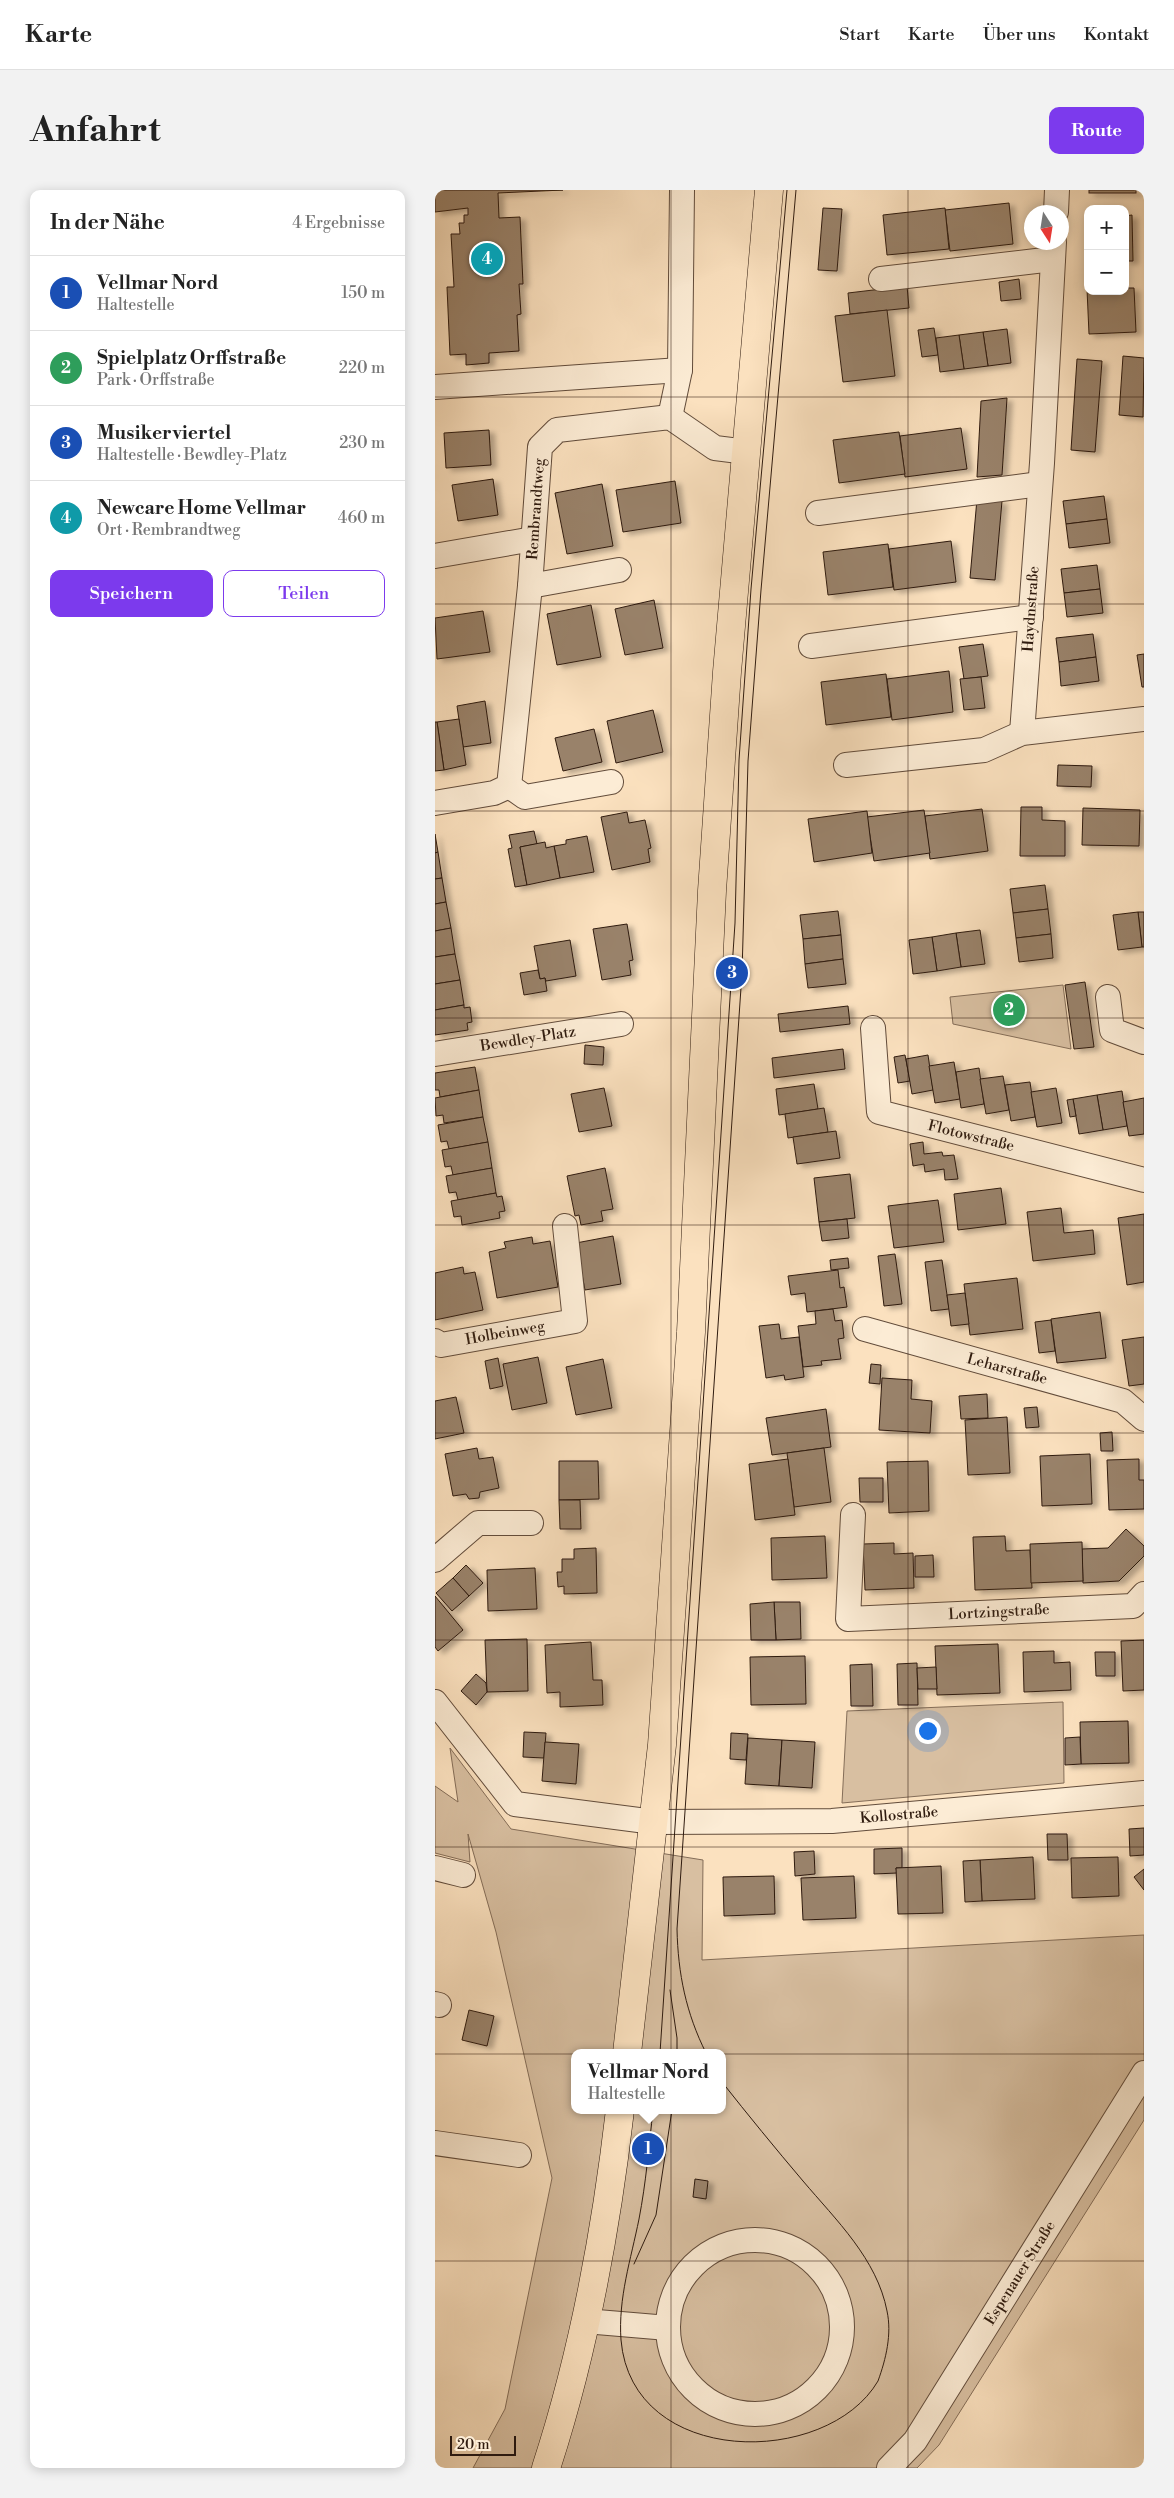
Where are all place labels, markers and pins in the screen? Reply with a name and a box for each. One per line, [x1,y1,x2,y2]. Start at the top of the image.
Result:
pin: 4 [471,240,503,278]
pin: 3 [716,954,748,992]
pin: 2 [993,991,1025,1029]
pin: 1 [632,2130,664,2168]

